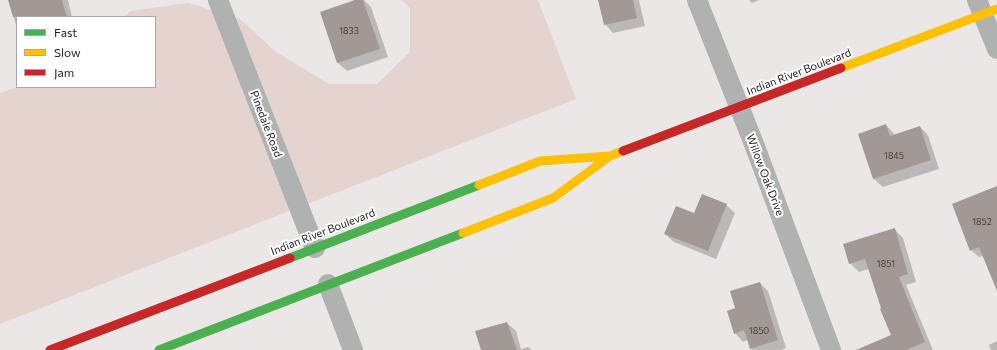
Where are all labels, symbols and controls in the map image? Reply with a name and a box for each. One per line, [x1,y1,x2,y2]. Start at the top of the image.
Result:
legend [16,16,156,88]
text: Fast [54,25,77,39]
house number: 1833 [339,26,359,36]
text: Slow [54,45,81,59]
street label: Indian River Boulevard [745,46,853,98]
text: Jam [54,65,74,79]
street label: Pinedale Road [247,89,285,159]
street label: Willow Oak Drive [743,132,787,218]
house number: 1845 [884,151,904,161]
street label: Indian River Boulevard [269,206,377,258]
house number: 1852 [972,217,992,227]
house number: 1851 [877,259,895,269]
house number: 1850 [749,326,769,336]

